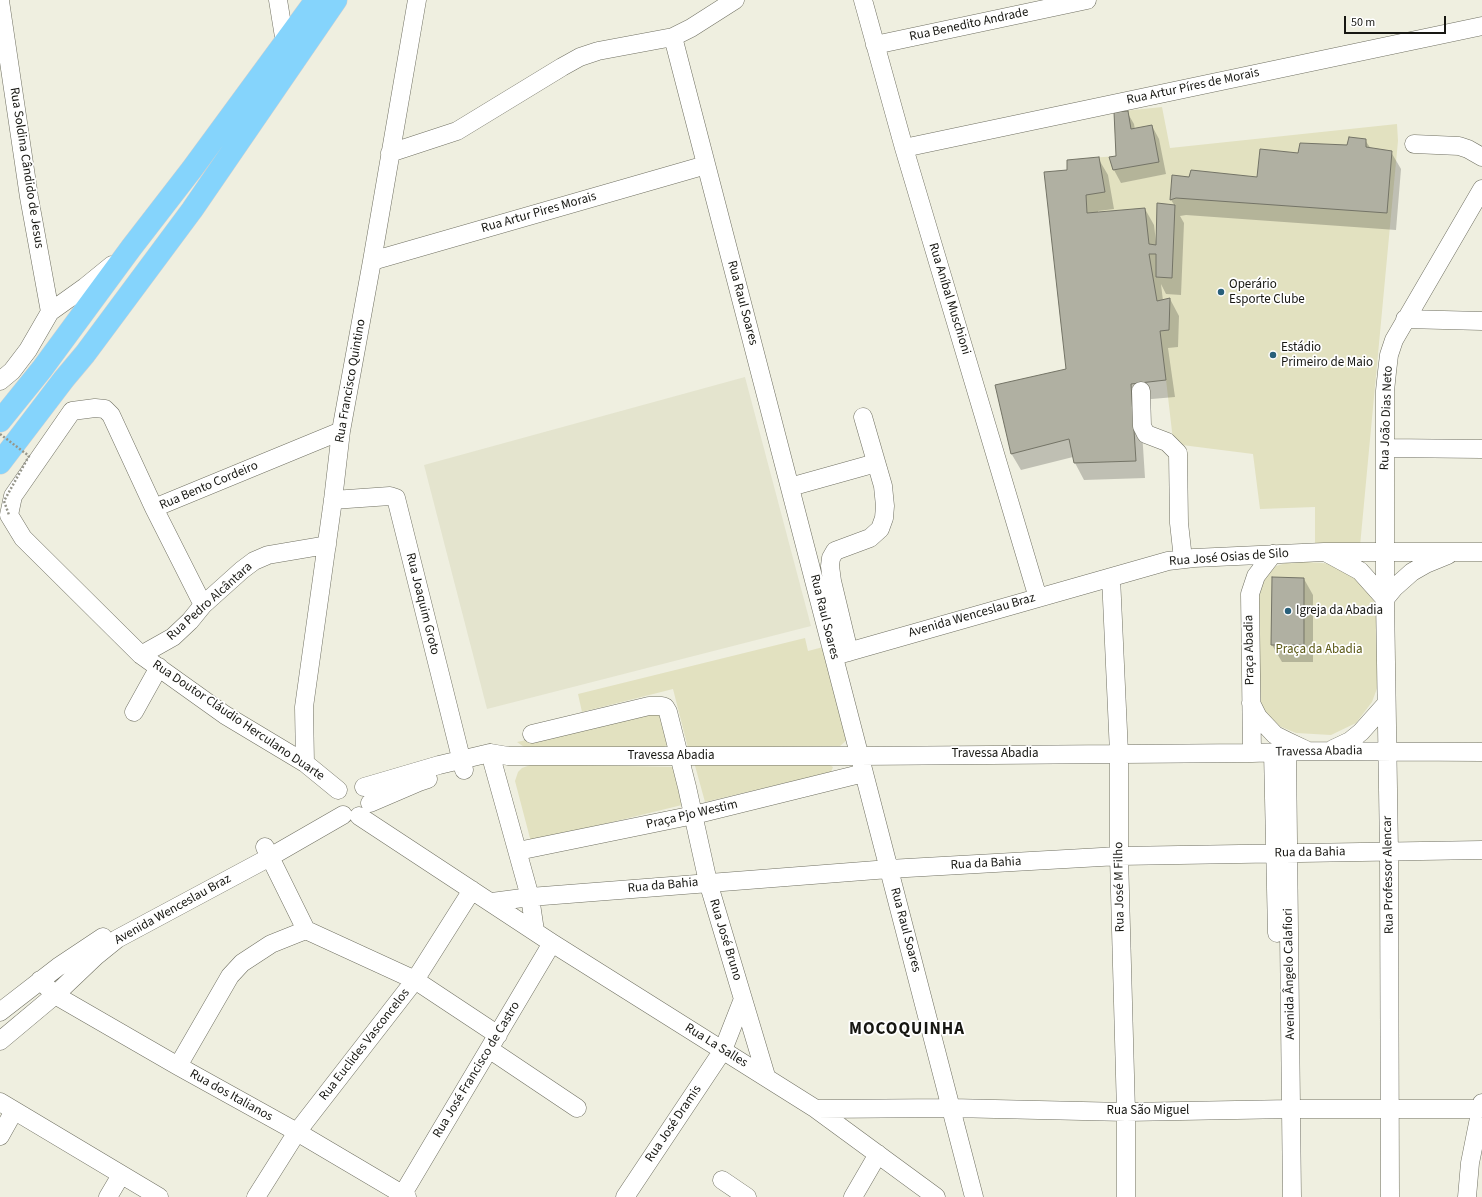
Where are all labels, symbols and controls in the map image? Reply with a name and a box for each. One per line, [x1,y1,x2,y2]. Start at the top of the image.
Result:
street label: Rua Benedito Andrade [908,5,1030,45]
scale bar [1346,8,1448,34]
text: 50 m [1351,14,1375,31]
street label: Rua Artur Píres de Morais [1125,65,1261,109]
street label: Rua Soldina Cândido de Jesus [6,86,46,250]
street label: Rua Artur Pires Morais [480,189,598,237]
street label: Rua Aníbal Muschioni [925,241,973,357]
street label: Rua Raul Soares [723,259,761,347]
place label: Operário Esporte Clube [1229,277,1305,308]
marker: Operário Esporte Clube [1216,287,1226,297]
street label: Rua Francisco Quintino [332,318,370,444]
place label: Estádio Primeiro de Maio [1281,340,1373,371]
marker: Estádio Primeiro de Maio [1268,350,1278,360]
street label: Rua João Dias Neto [1377,365,1397,471]
street label: Rua Bento Cordeiro [157,458,261,514]
street label: Rua José Osias de Silo [1169,546,1289,570]
street label: Rua Joaquim Groto [402,551,442,657]
street label: Rua Pedro Alcântara [164,560,256,644]
street label: Rua Raul Soares [806,573,842,661]
street label: Avenida Wenceslau Braz [907,590,1037,642]
place label: Igreja da Abadia [1296,603,1383,619]
marker: Igreja da Abadia [1283,606,1293,616]
street label: Praça Abadia [1242,615,1258,685]
park label: Praça da Abadia [1275,642,1363,658]
street label: Rua Doutor Cláudio Herculano Duarte [149,657,327,785]
street label: Travessa Abadia [1275,743,1363,761]
street label: Travessa Abadia [951,746,1039,762]
street label: Travessa Abadia [627,748,715,764]
street label: Praça Pjo Westim [645,797,739,833]
street label: Rua Professor Alencar [1380,816,1398,934]
street label: Rua José M Filho [1111,842,1129,932]
street label: Rua da Bahia [1274,845,1346,861]
street label: Rua da Bahia [950,854,1022,874]
street label: Avenida Wenceslau Braz [112,871,234,949]
street label: Rua da Bahia [627,875,699,897]
street label: Rua Raul Soares [886,886,924,974]
street label: Rua José Bruno [705,897,745,983]
street label: Avenida Ângelo Calafiori [1281,908,1299,1040]
street label: Rua Euclides Vasconcelos [316,986,414,1104]
street label: Rua José Francisco de Castro [430,999,524,1141]
district label: MOCOQUINHA [849,1020,965,1040]
street label: Rua La Salles [682,1021,750,1071]
street label: Rua dos Italianos [187,1067,275,1125]
street label: Rua José Dramis [643,1083,705,1165]
street label: Rua São Miguel [1107,1103,1189,1119]

